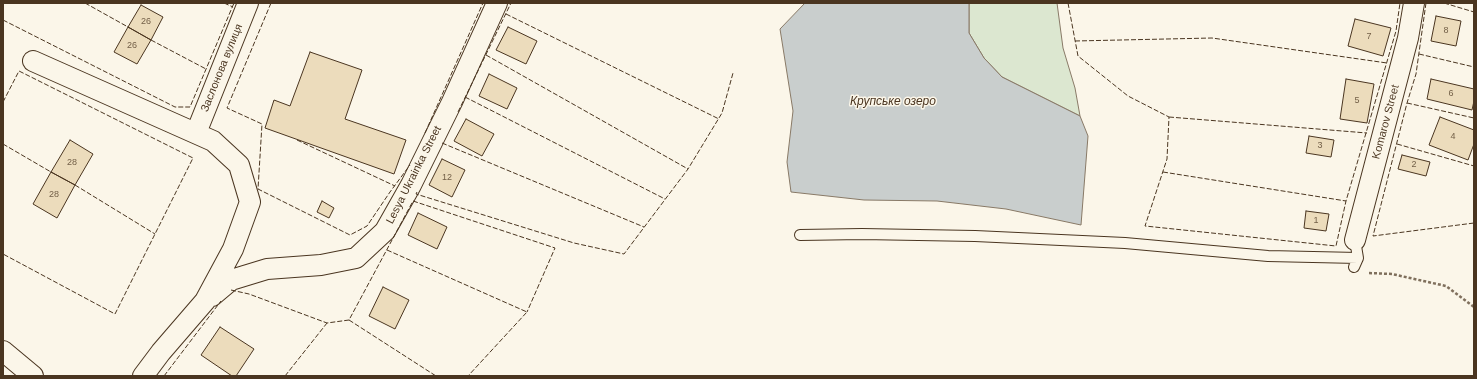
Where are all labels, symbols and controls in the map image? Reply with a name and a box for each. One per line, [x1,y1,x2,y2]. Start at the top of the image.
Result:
house number: 26 [141,17,151,27]
street label: Заслонова вулиця [198,22,246,114]
house number: 8 [1443,26,1449,36]
house number: 7 [1366,32,1372,42]
house number: 26 [127,41,137,51]
street label: Komarov Street [1370,83,1402,161]
house number: 6 [1448,89,1454,99]
water label: Крупське озеро [850,95,936,109]
house number: 5 [1354,96,1360,106]
street label: Lesya Ukrainka Street [384,124,444,226]
house number: 4 [1450,132,1456,142]
house number: 3 [1317,141,1323,151]
house number: 28 [67,158,77,168]
house number: 2 [1411,160,1417,170]
house number: 12 [442,173,452,183]
house number: 28 [49,190,59,200]
house number: 1 [1313,216,1319,226]

